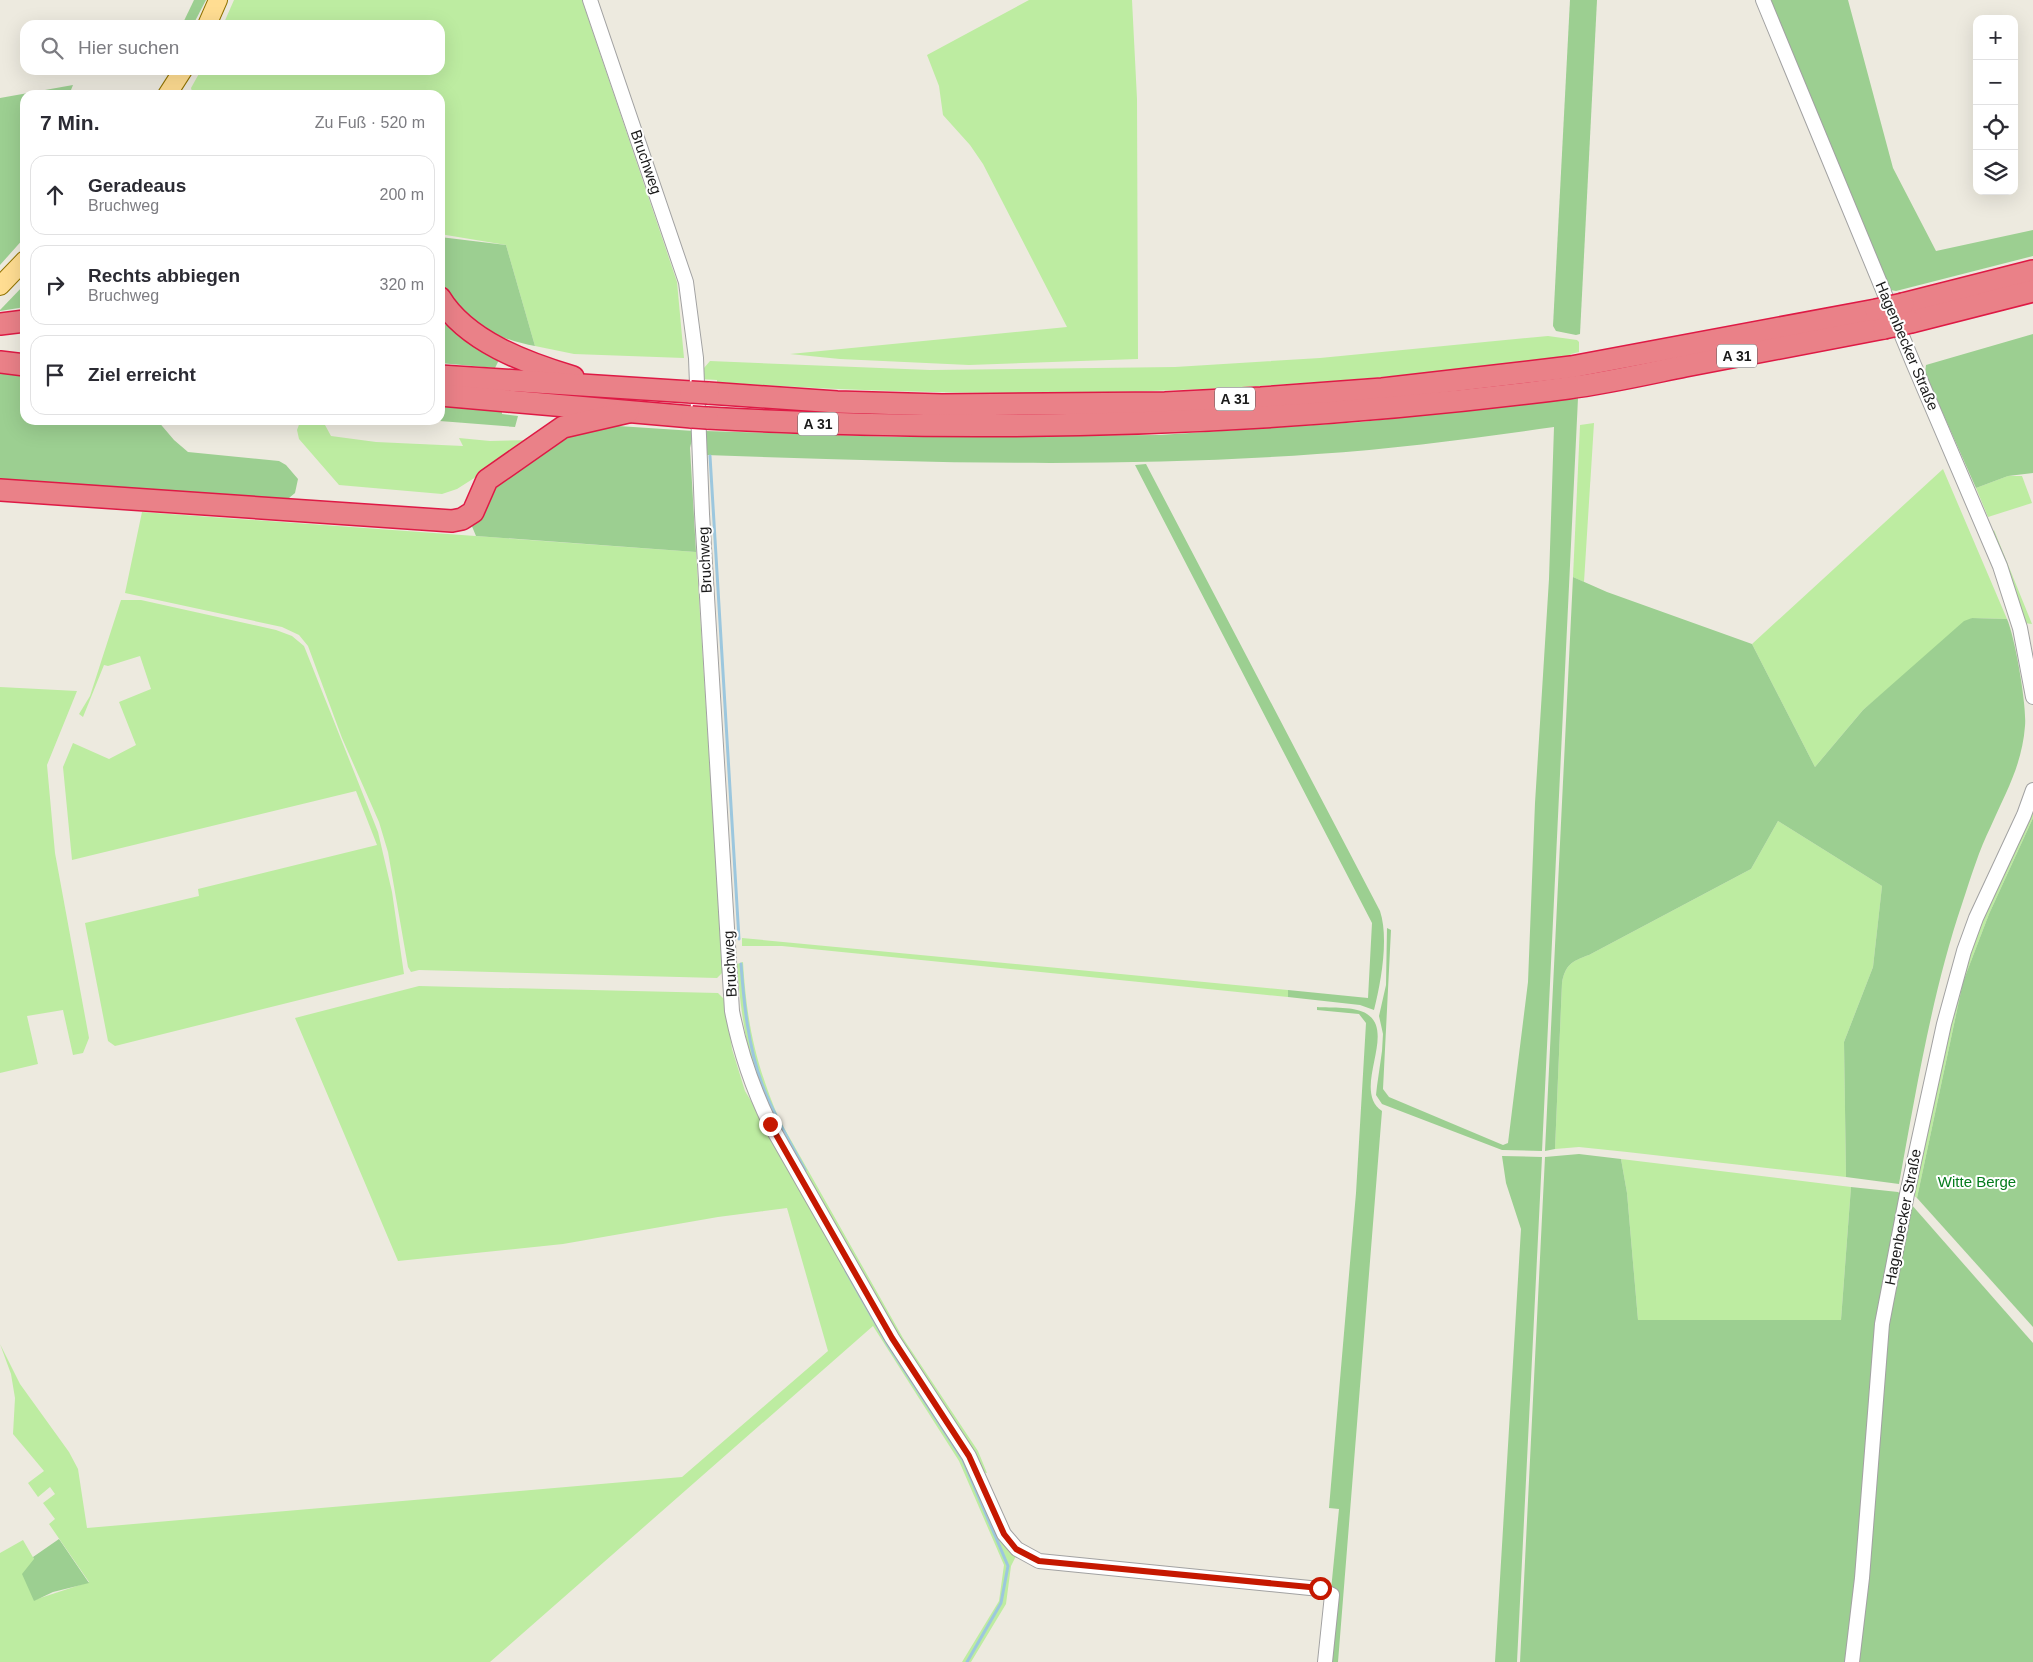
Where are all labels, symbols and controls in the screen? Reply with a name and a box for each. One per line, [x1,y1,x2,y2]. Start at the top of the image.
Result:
map controls [1973,15,2018,195]
button: + [1973,15,2018,60]
search box [20,20,445,75]
icon: search [38,34,66,62]
text: Hier suchen [78,37,179,58]
button: − [1973,60,2018,105]
button: locate [1973,105,2018,150]
text: 7 Min. [40,111,100,134]
text: Zu Fuß · 520 m [315,114,425,131]
street label: Bruchweg [628,128,665,196]
button: layers [1973,150,2018,195]
text: Geradeaus [88,175,186,196]
icon: ahead [41,181,69,209]
text: 200 m [380,186,424,203]
text: Bruchweg [88,197,159,214]
text: Rechts abbiegen [88,265,240,286]
icon: right [41,271,69,299]
text: 320 m [380,276,424,293]
street label: Hagenbecker Straße [1873,279,1942,413]
text: Bruchweg [88,287,159,304]
road number: A 31 [1717,344,1757,368]
icon: arrive [41,361,69,389]
text: Ziel erreicht [88,364,196,385]
road number: A 31 [1215,388,1255,410]
road number: A 31 [798,412,838,436]
street label: Bruchweg [694,526,715,594]
street label: Bruchweg [719,930,740,998]
route end [759,1113,782,1136]
street label: Hagenbecker Straße [1881,1147,1924,1286]
park label: Witte Berge [1938,1173,2016,1190]
route start [1309,1577,1332,1600]

